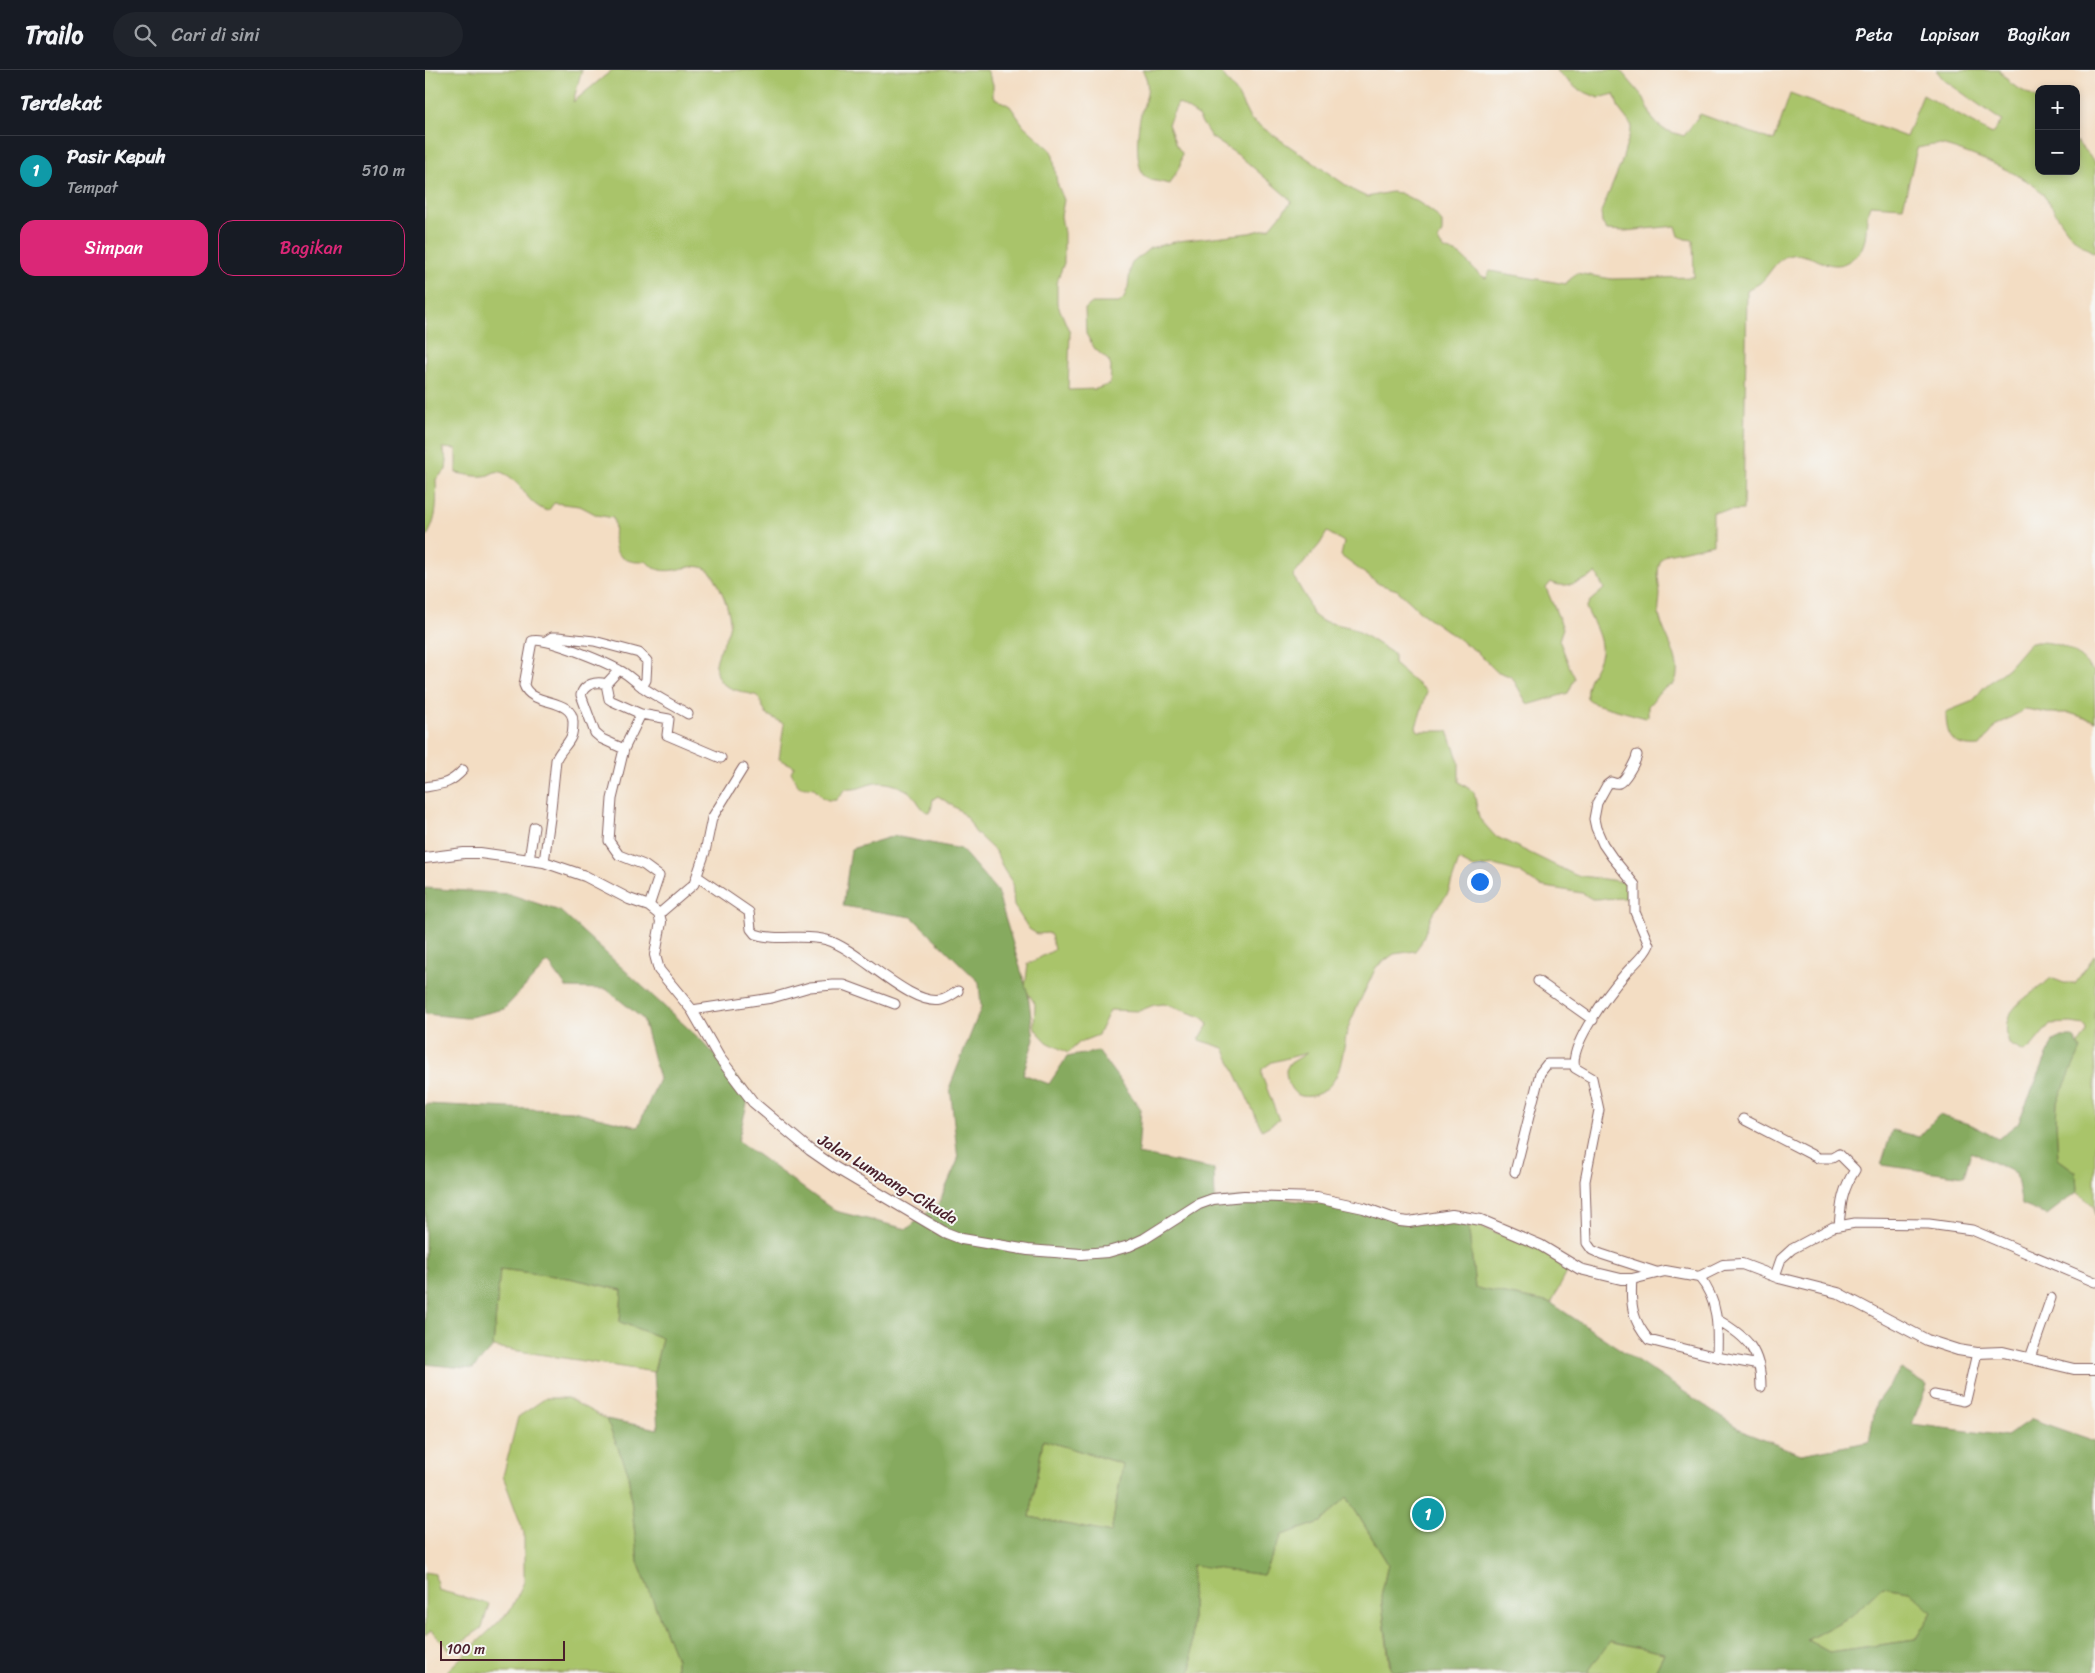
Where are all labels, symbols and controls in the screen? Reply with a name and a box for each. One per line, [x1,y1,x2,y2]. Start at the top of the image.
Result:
search box [113,12,463,57]
text: Trailo [25,14,83,56]
text: Cari di sini [171,18,260,51]
text: Peta [1855,19,1892,51]
text: Lapisan [1920,19,1979,51]
text: Bagikan [2007,19,2070,51]
icon: search [131,21,159,49]
text: Terdekat [20,84,102,122]
map controls [2035,85,2080,175]
button: + [2035,85,2080,130]
button: − [2035,130,2080,175]
text: Pasir Kepuh [67,140,166,173]
text: 1 [33,156,39,185]
text: 510 m [362,156,405,185]
text: Tempat [67,173,118,202]
button: Simpan [20,220,208,276]
button: Bagikan [218,220,405,276]
your location [1467,869,1493,895]
street label: Jalan Lumpang–Cikuda [811,1125,964,1232]
pin: 1 [1412,1495,1444,1533]
text: 100 m [447,1637,485,1662]
scale bar [440,1638,565,1661]

